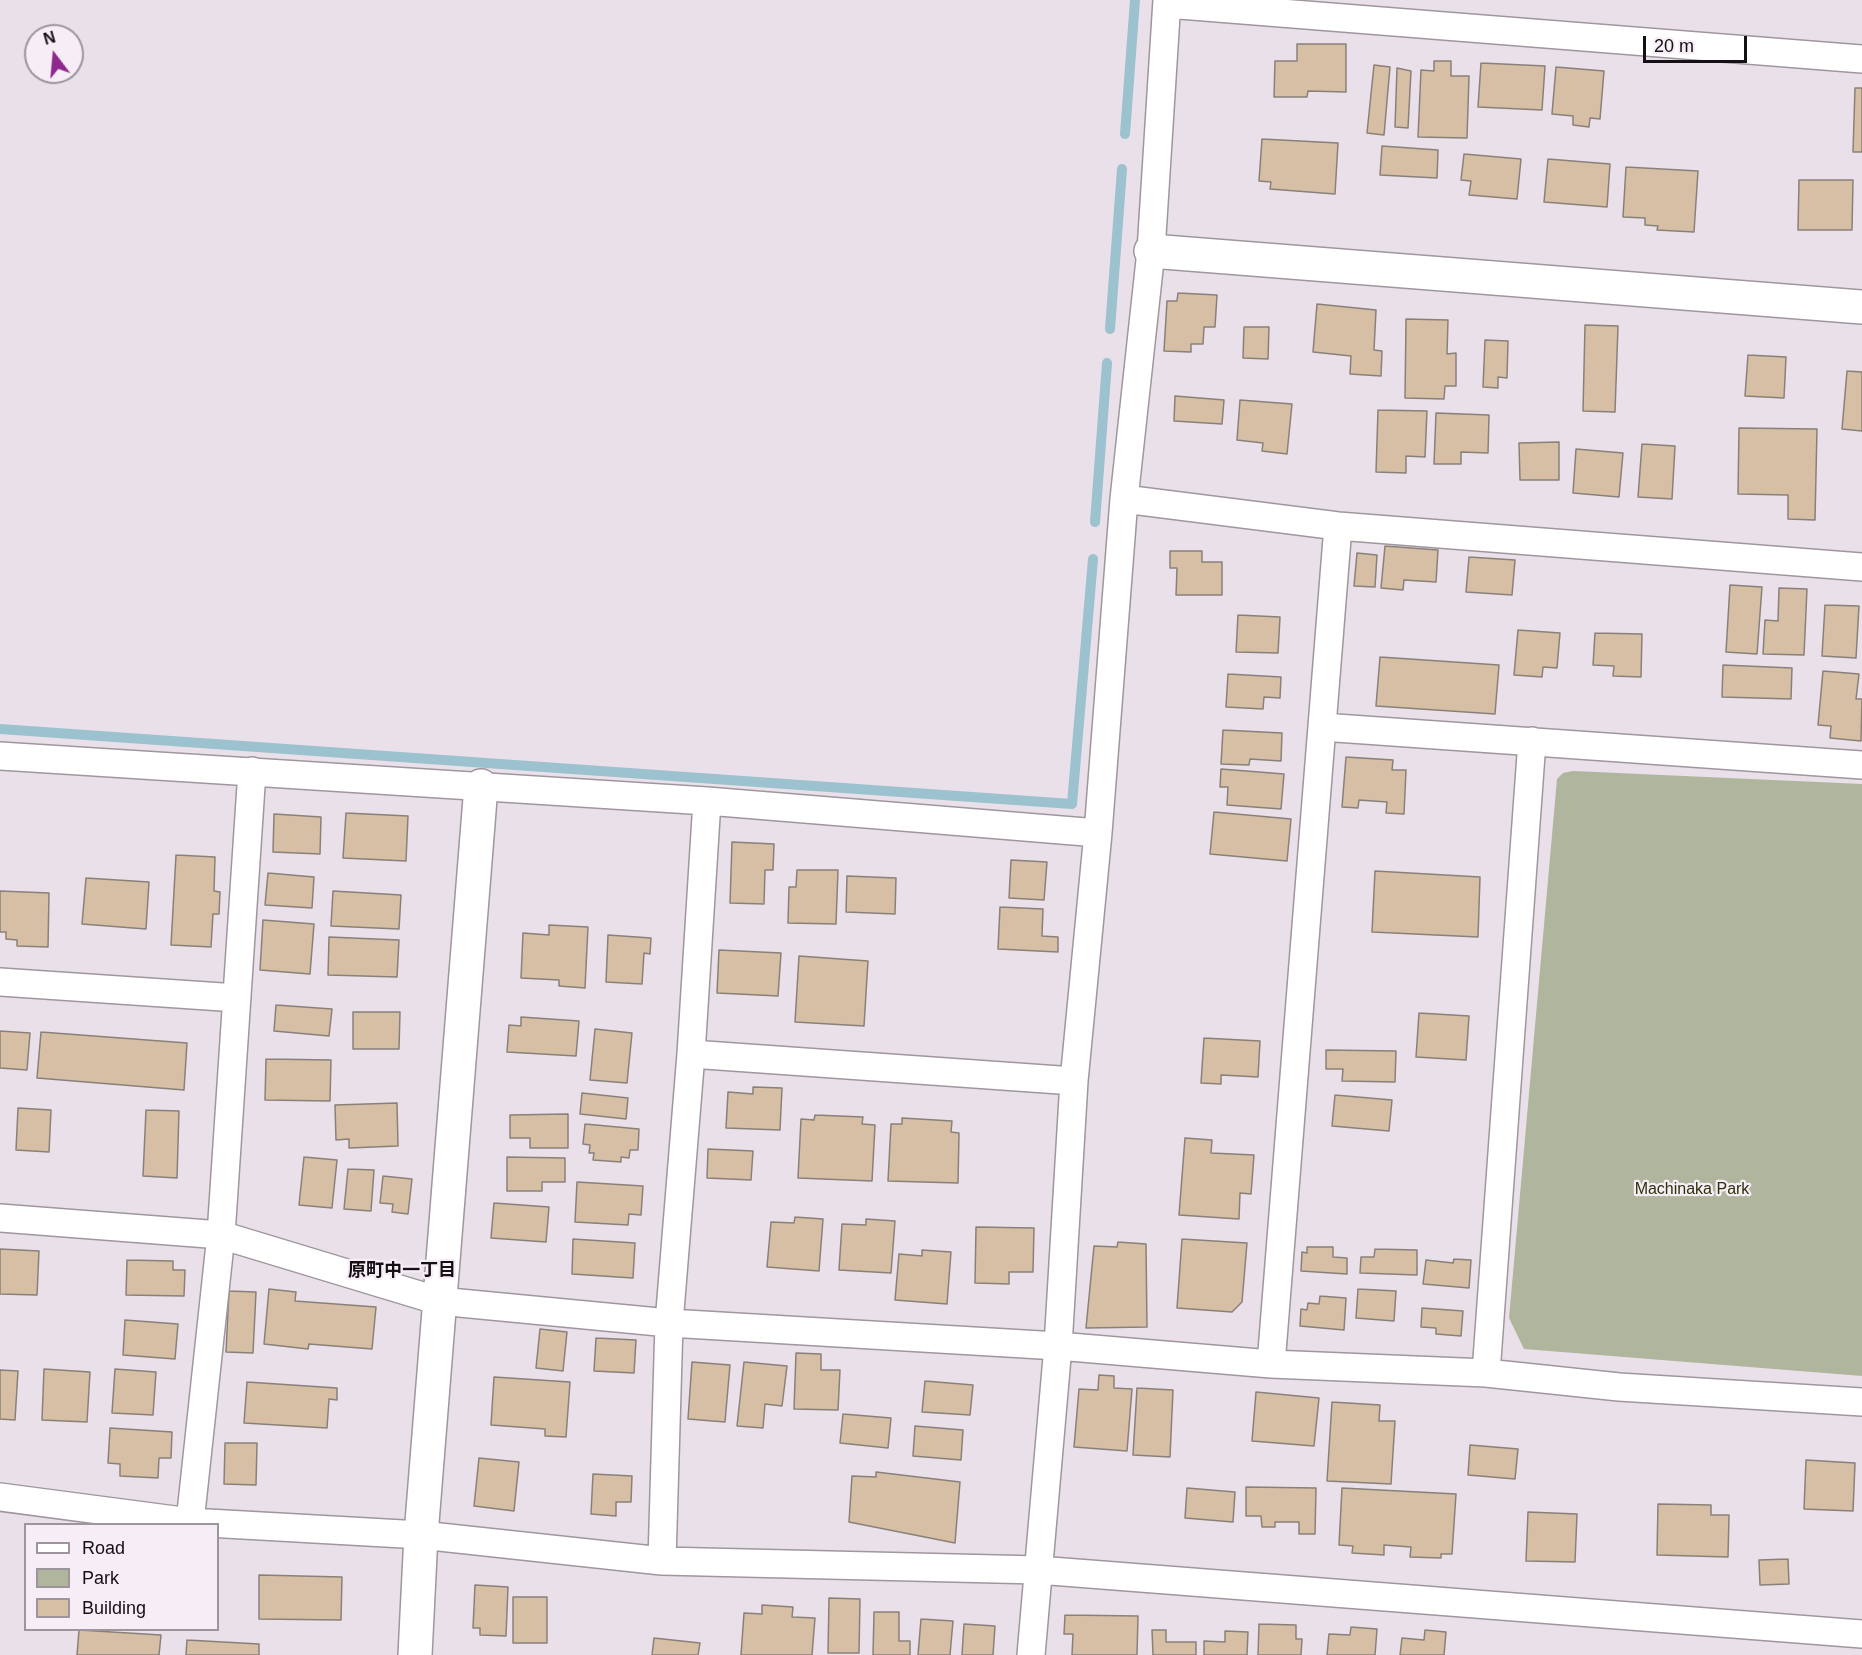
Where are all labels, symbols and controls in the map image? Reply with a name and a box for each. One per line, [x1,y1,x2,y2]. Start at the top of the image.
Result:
north arrow [24,24,84,84]
scale bar [1646,24,1750,62]
text: N [42,28,57,48]
text: 20 m [1654,36,1694,56]
park label: Machinaka Park [1635,1180,1749,1200]
district label: 原町中一丁目 [348,1260,456,1282]
legend [24,1523,219,1631]
text: Road [82,1538,125,1558]
text: Park [82,1568,119,1588]
text: Building [82,1598,146,1618]

